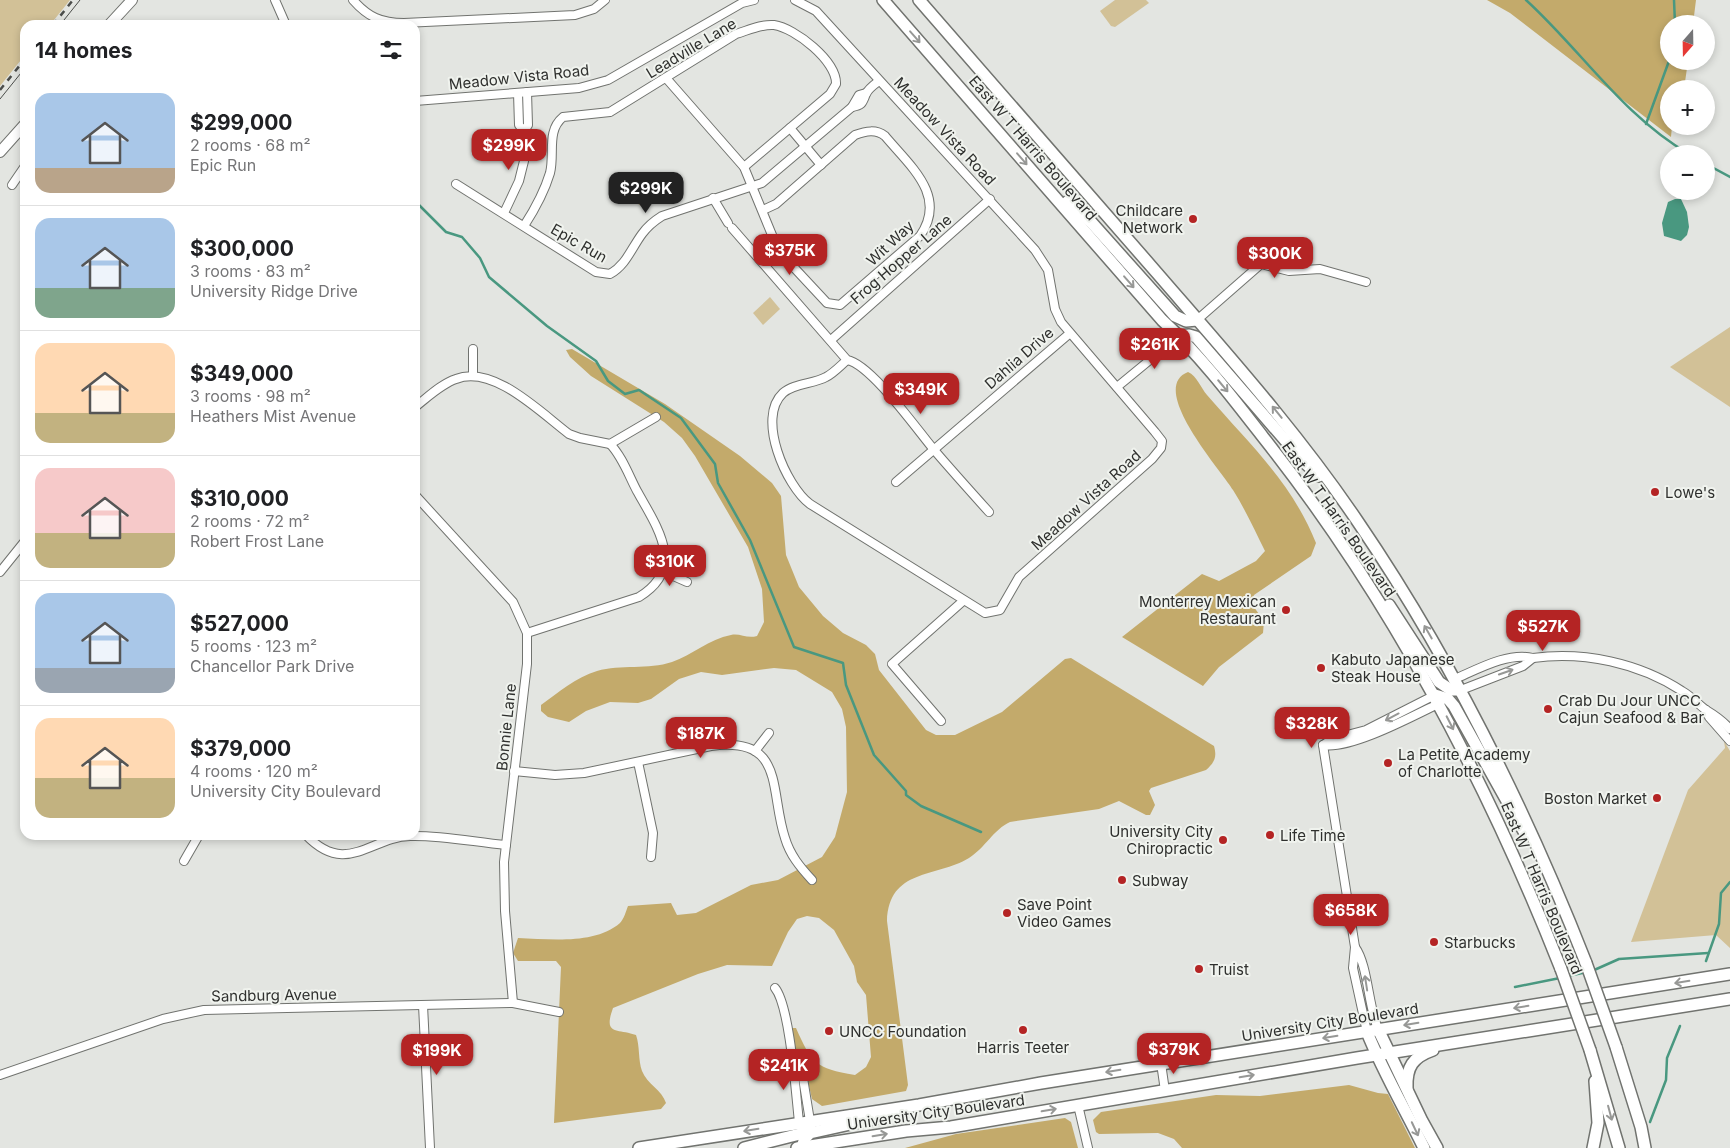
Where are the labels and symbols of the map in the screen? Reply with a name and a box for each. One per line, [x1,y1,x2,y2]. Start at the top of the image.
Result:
street label: Leadville Lane [642,14,740,82]
north arrow [1660,15,1715,70]
one-way arrow [910,30,921,43]
street label: Meadow Vista Road [448,60,590,94]
street label: East W T Harris Boulevard [965,72,1101,224]
street label: Meadow Vista Road [890,73,1000,189]
pin: $299K [474,128,544,171]
one-way arrow [1016,152,1027,165]
pin: $299K [611,172,681,214]
place label: Childcare Network [1115,201,1184,237]
street label: Frog Hopper Lane [847,210,955,308]
marker: Childcare Network [1187,213,1199,225]
street label: Wit Way [862,216,918,270]
street label: Epic Run [547,219,611,267]
pin: $375K [755,234,825,276]
pin: $300K [1240,236,1310,279]
one-way arrow [1123,275,1135,288]
street label: Dahlia Drive [981,323,1057,393]
pin: $261K [1120,328,1190,370]
pin: $349K [886,372,956,415]
one-way arrow [1217,379,1228,392]
one-way arrow [1271,405,1282,418]
street label: East W T Harris Boulevard [1278,438,1400,600]
street label: Meadow Vista Road [1027,446,1145,554]
place label: Lowe's [1665,483,1715,502]
marker: Lowe's [1649,486,1661,498]
pin: $310K [635,544,705,587]
place label: Monterrey Mexican Restaurant [1139,592,1276,628]
marker: Monterrey Mexican Restaurant [1280,604,1292,616]
pin: $527K [1508,610,1578,652]
one-way arrow [1422,625,1432,640]
place label: Kabuto Japanese Steak House [1331,650,1455,686]
marker: Kabuto Japanese Steak House [1315,662,1327,674]
one-way arrow [1498,667,1513,676]
street label: Bonnie Lane [492,682,520,772]
place label: Crab Du Jour UNCC Cajun Seafood & Bar [1558,691,1705,727]
marker: Crab Du Jour UNCC Cajun Seafood & Bar [1542,703,1554,715]
pin: $328K [1277,706,1347,749]
one-way arrow [1385,713,1400,722]
pin: $187K [666,716,736,759]
one-way arrow [1445,716,1455,731]
place label: La Petite Academy of Charlotte [1398,745,1531,781]
marker: La Petite Academy of Charlotte [1382,757,1394,769]
place label: Boston Market [1544,789,1647,808]
marker: Boston Market [1651,792,1663,804]
street label: East W T Harris Boulevard [1497,799,1587,977]
place label: University City Chiropractic [1109,822,1214,858]
place label: Life Time [1280,826,1345,845]
marker: Life Time [1264,829,1276,841]
marker: University City Chiropractic [1217,834,1229,846]
place label: Subway [1132,871,1189,890]
marker: Subway [1116,874,1128,886]
pin: $658K [1316,894,1386,936]
place label: Save Point Video Games [1017,895,1112,931]
marker: Save Point Video Games [1001,907,1013,919]
place label: Starbucks [1444,933,1516,952]
marker: Starbucks [1428,936,1440,948]
place label: Truist [1209,960,1249,979]
marker: Truist [1193,963,1205,975]
one-way arrow [1360,975,1370,991]
one-way arrow [1674,977,1690,987]
street label: Sandburg Avenue [211,984,337,1006]
street label: University City Boulevard [1240,999,1420,1045]
one-way arrow [1514,1002,1530,1012]
one-way arrow [1403,1020,1419,1030]
place label: UNCC Foundation [839,1022,967,1041]
marker: Harris Teeter [1017,1024,1029,1036]
marker: UNCC Foundation [823,1025,835,1037]
pin: $379K [1139,1032,1209,1075]
one-way arrow [1322,1033,1338,1043]
pin: $199K [402,1034,472,1076]
place label: Harris Teeter [977,1038,1069,1057]
pin: $241K [749,1048,819,1091]
one-way arrow [1105,1067,1121,1077]
one-way arrow [1239,1071,1255,1081]
street label: University City Boulevard [846,1090,1026,1134]
one-way arrow [1041,1105,1057,1115]
one-way arrow [1606,1105,1616,1121]
one-way arrow [1410,1122,1420,1137]
one-way arrow [743,1125,759,1135]
one-way arrow [872,1130,888,1140]

